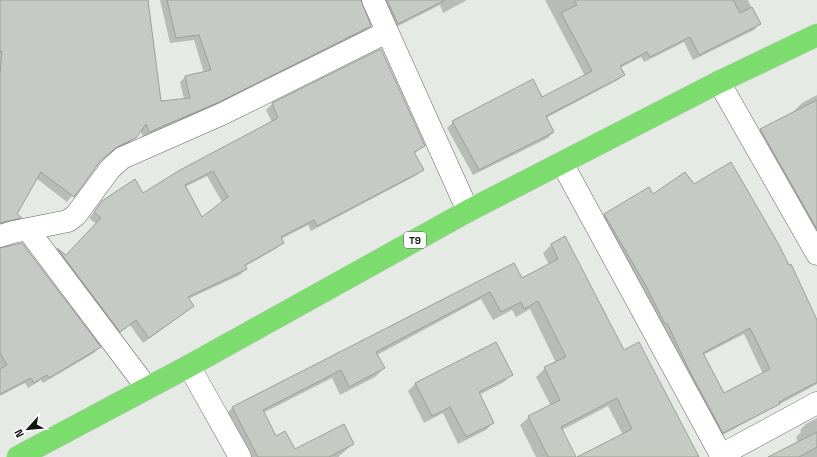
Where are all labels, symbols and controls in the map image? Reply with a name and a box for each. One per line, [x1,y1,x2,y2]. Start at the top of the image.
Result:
road number: T9 [404,232,426,248]
north arrow [8,409,48,449]
text: N [11,427,27,440]

